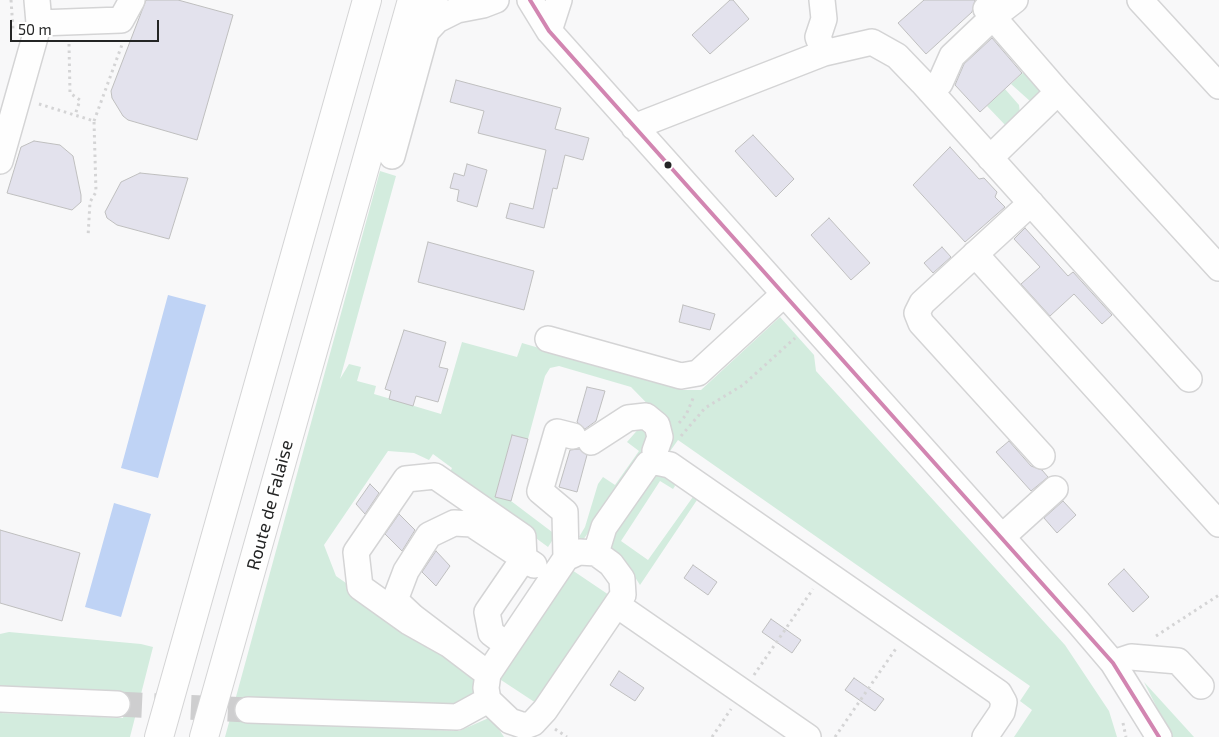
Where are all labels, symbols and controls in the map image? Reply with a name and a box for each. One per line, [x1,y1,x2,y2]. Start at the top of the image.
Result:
scale bar [12,10,161,42]
text: 50 m [18,20,52,38]
unlabelled marker [663,160,673,170]
street label: Route de Falaise [242,438,298,572]

